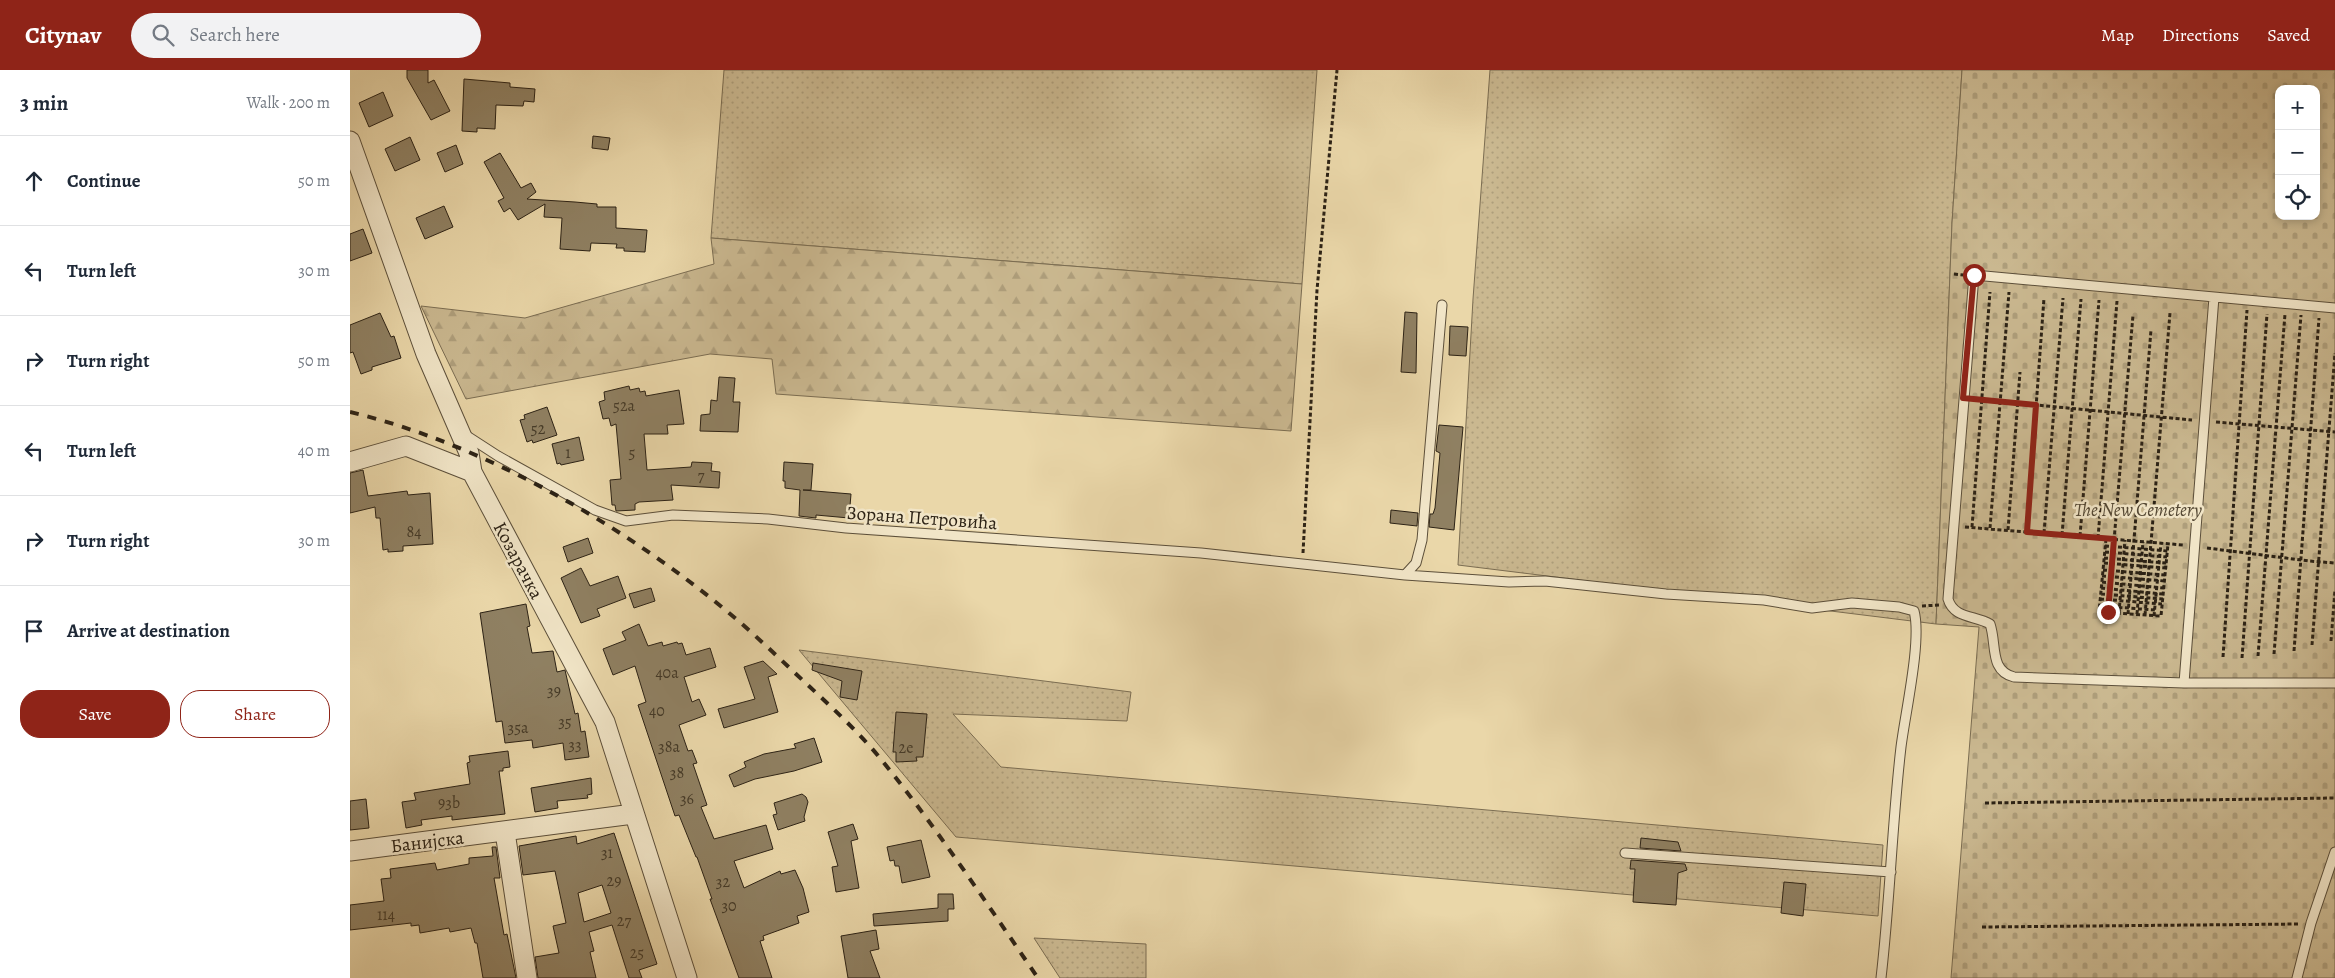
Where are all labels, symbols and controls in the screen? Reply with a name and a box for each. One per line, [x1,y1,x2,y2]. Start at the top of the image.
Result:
search box [131,13,481,58]
text: Citynav [25,19,101,51]
icon: search [149,21,177,49]
text: Search here [189,22,280,48]
text: Map [2101,23,2134,47]
text: Directions [2162,23,2239,47]
text: Saved [2267,23,2310,47]
map controls [2275,85,2320,220]
button: + [2275,85,2320,130]
text: 3 min [20,89,68,117]
text: Walk · 200 m [246,92,330,114]
button: − [2275,130,2320,175]
icon: ahead [20,167,48,195]
text: Continue [67,168,141,194]
text: 50 m [298,170,330,192]
button: locate [2275,175,2320,220]
icon: left [20,257,48,285]
text: Turn left [67,258,136,284]
text: 30 m [298,260,330,282]
route start [1963,264,1986,287]
icon: right [20,347,48,375]
text: Turn right [67,348,149,374]
text: 50 m [298,350,330,372]
house number: 52a [613,395,636,417]
house number: 52 [531,418,546,440]
icon: left [20,437,48,465]
text: Turn left [67,438,136,464]
text: 40 m [298,440,330,462]
house number: 1 [565,442,571,464]
house number: 5 [629,442,636,464]
house number: 7 [698,465,705,487]
park label: The New Cemetery [2074,497,2203,523]
street label: Зорана Петровића [846,500,998,536]
street label: Козарачка [487,517,549,604]
house number: 84 [406,521,422,543]
icon: right [20,527,48,555]
text: Turn right [67,528,149,554]
text: 30 m [298,530,330,552]
route end [2097,601,2120,624]
icon: arrive [20,617,48,645]
text: Arrive at destination [67,618,230,644]
house number: 40a [655,662,679,684]
house number: 39 [547,680,561,702]
button: Save [20,690,170,738]
button: Share [180,690,330,738]
house number: 40 [649,700,665,722]
house number: 35 [558,711,572,733]
house number: 35a [508,717,529,739]
house number: 33 [568,734,582,756]
house number: 38a [658,736,680,758]
house number: 2e [899,737,913,759]
house number: 38 [670,762,684,784]
house number: 36 [680,788,694,810]
house number: 93b [438,792,460,814]
street label: Банијска [389,825,465,859]
house number: 31 [601,842,614,864]
house number: 29 [607,870,621,892]
house number: 32 [716,871,731,893]
house number: 30 [721,895,737,917]
house number: 114 [377,904,395,926]
house number: 27 [617,910,631,932]
house number: 25 [630,942,644,964]

